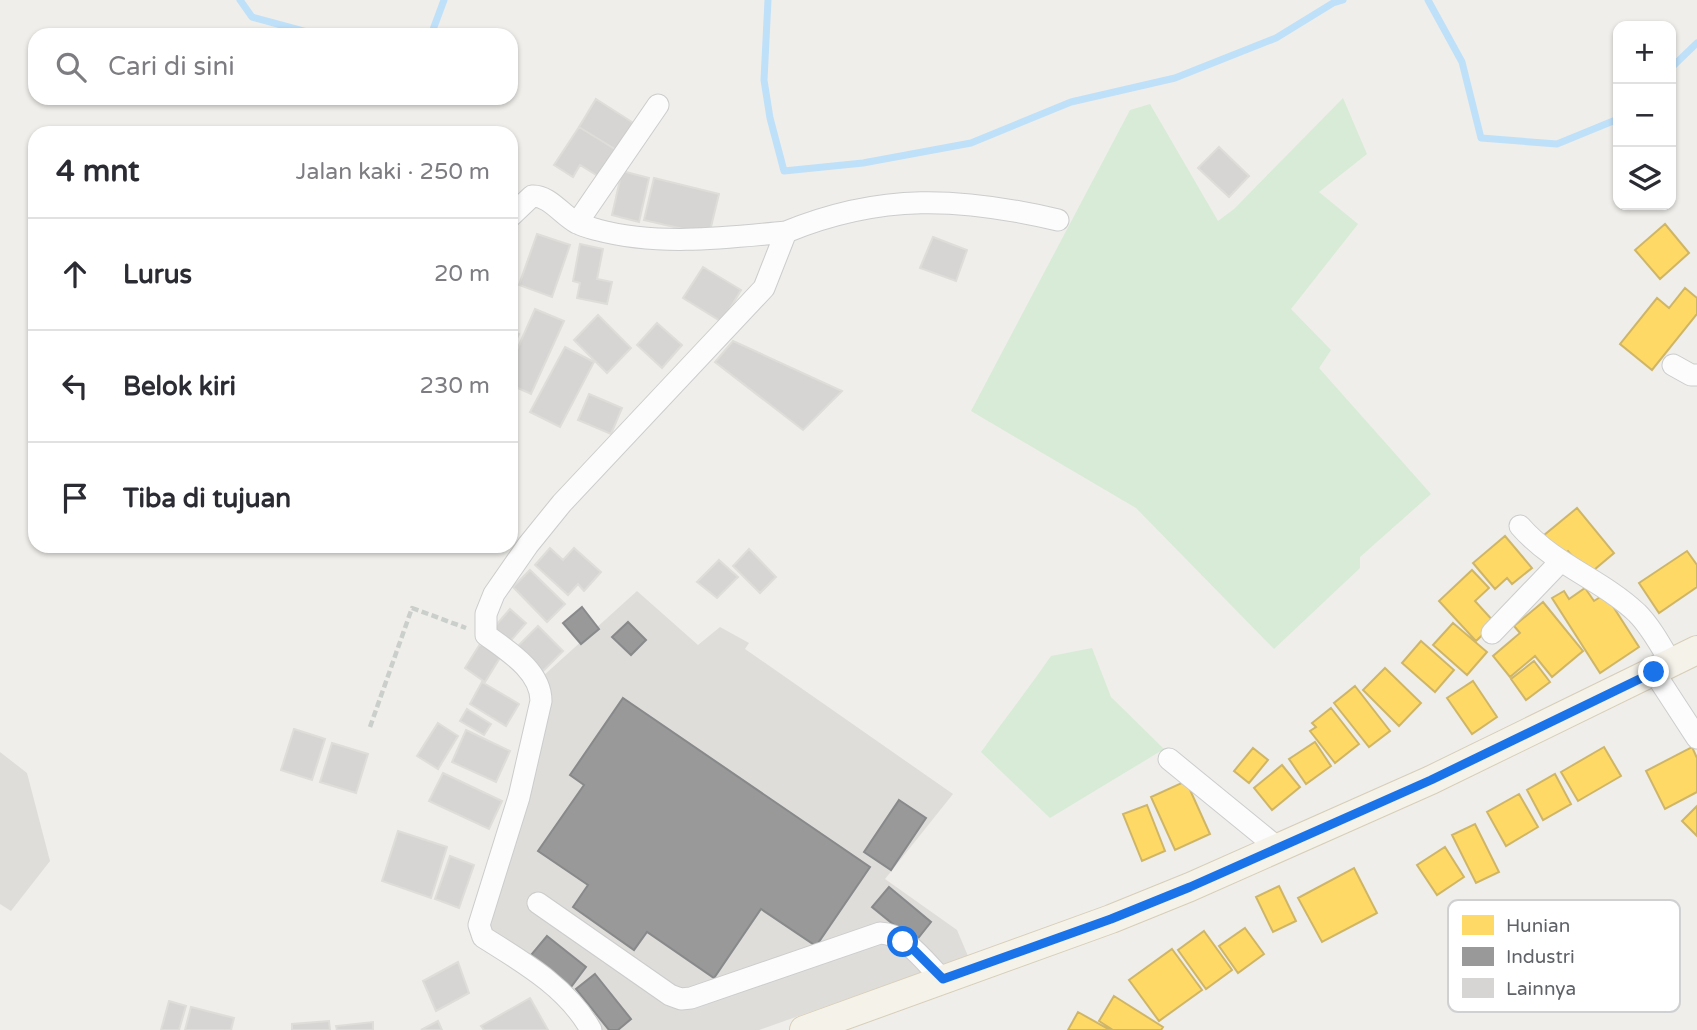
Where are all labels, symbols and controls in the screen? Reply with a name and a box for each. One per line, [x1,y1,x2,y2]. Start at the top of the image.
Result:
map controls [1613,21,1676,210]
button: + [1613,21,1676,84]
search box [28,28,518,105]
icon: search [52,48,90,86]
text: Cari di sini [108,51,235,82]
button: − [1613,84,1676,147]
button: layers [1613,147,1676,210]
text: 4 mnt [56,153,140,190]
text: Jalan kaki · 250 m [296,158,490,186]
icon: ahead [56,255,94,293]
text: Lurus [123,259,192,290]
text: 20 m [434,260,490,288]
icon: left [56,367,94,405]
text: Belok kiri [123,371,236,402]
text: 230 m [420,372,490,400]
icon: arrive [56,479,94,517]
text: Tiba di tujuan [123,483,291,514]
route end [1638,656,1669,687]
legend [1448,900,1680,1012]
text: Hunian [1506,915,1570,937]
route start [887,926,918,957]
text: Industri [1506,946,1575,968]
text: Lainnya [1506,978,1576,1000]

